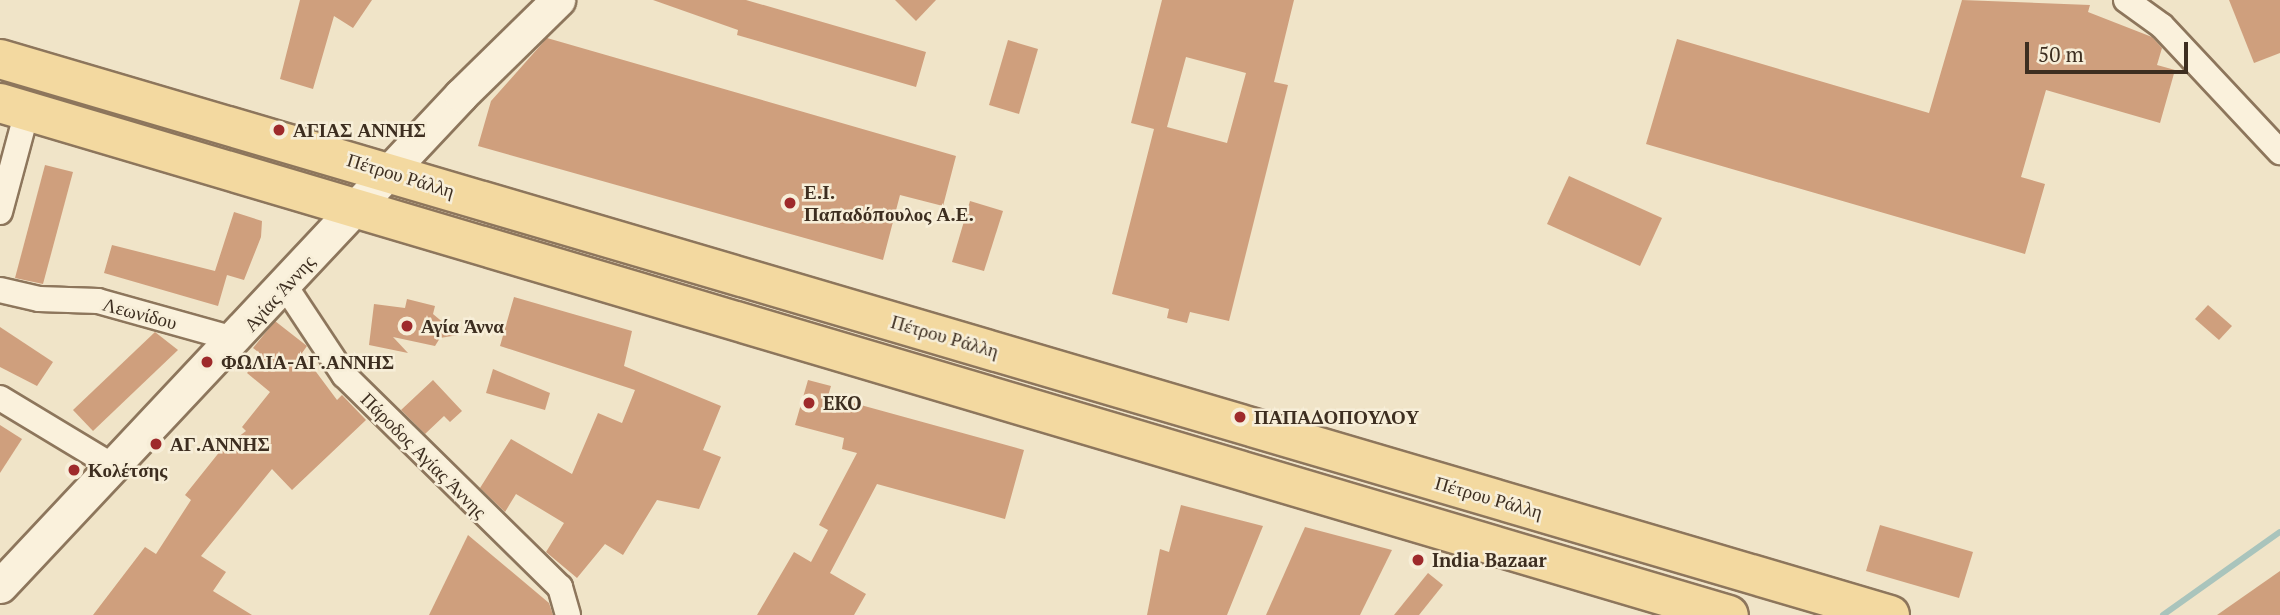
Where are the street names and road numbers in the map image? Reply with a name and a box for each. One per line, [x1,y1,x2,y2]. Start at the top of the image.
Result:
street label: Πέτρου Ράλλη [345,148,457,202]
street label: Αγίας Άννης [239,250,319,336]
street label: Λεωνίδου [100,292,180,334]
street label: Πέτρου Ράλλη [888,310,1002,362]
street label: Πάροδος Αγίας Άννης [356,387,492,523]
street label: Πέτρου Ράλλη [1432,471,1546,523]

